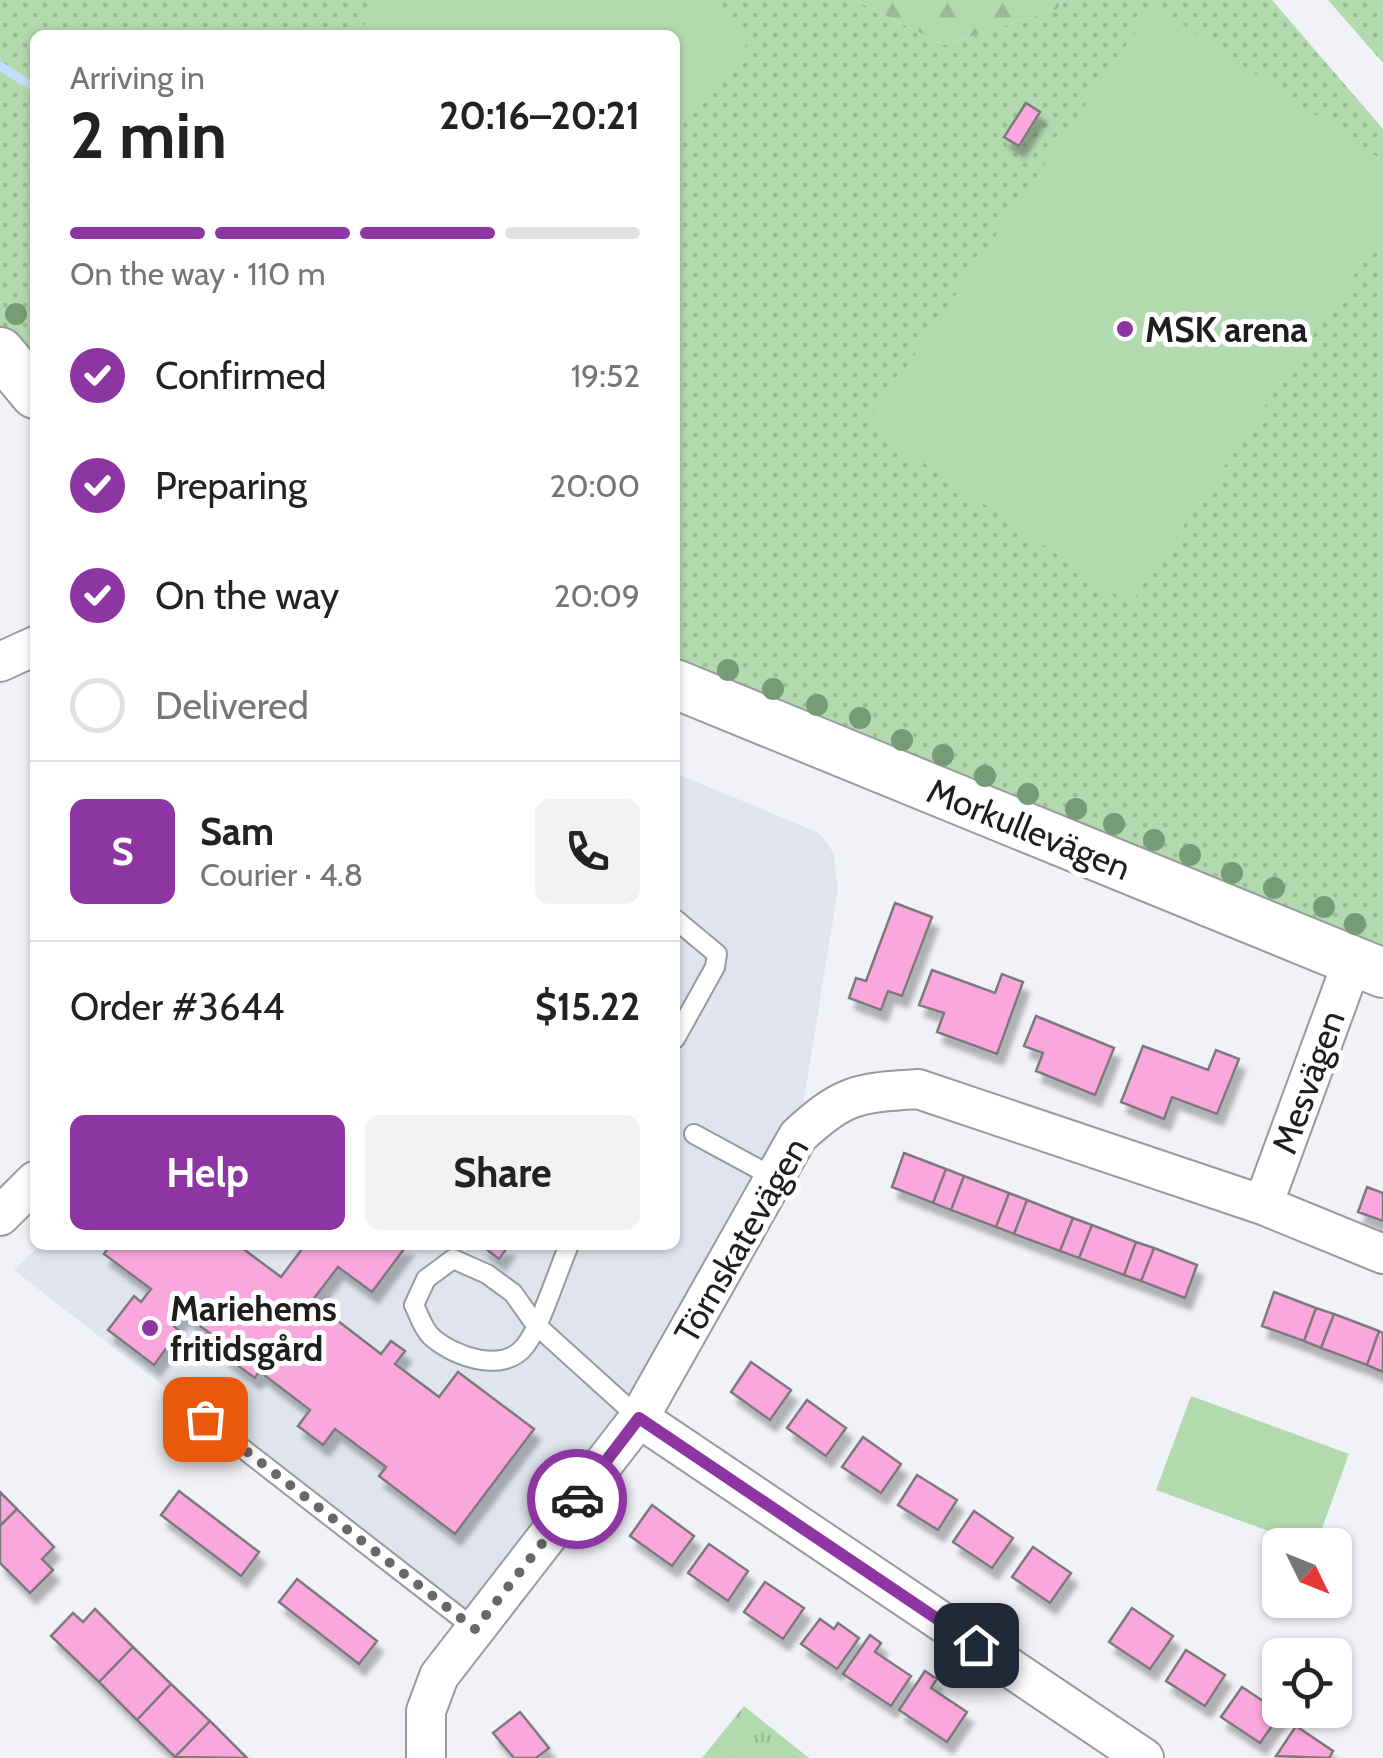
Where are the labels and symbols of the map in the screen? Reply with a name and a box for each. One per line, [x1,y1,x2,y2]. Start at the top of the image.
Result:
place label: MSK arena [1145,308,1308,351]
marker: MSK arena [1114,318,1136,340]
street label: Morkullevägen [921,769,1137,889]
street label: Mesvägen [1262,1005,1354,1159]
street label: Törnskatevägen [665,1129,817,1351]
place label: Mariehems fritidsgård [170,1287,337,1370]
marker: Mariehems fritidsgård [139,1317,161,1339]
pin [163,1377,248,1462]
courier [527,1449,627,1549]
north arrow [1262,1528,1352,1618]
pin [934,1603,1019,1688]

